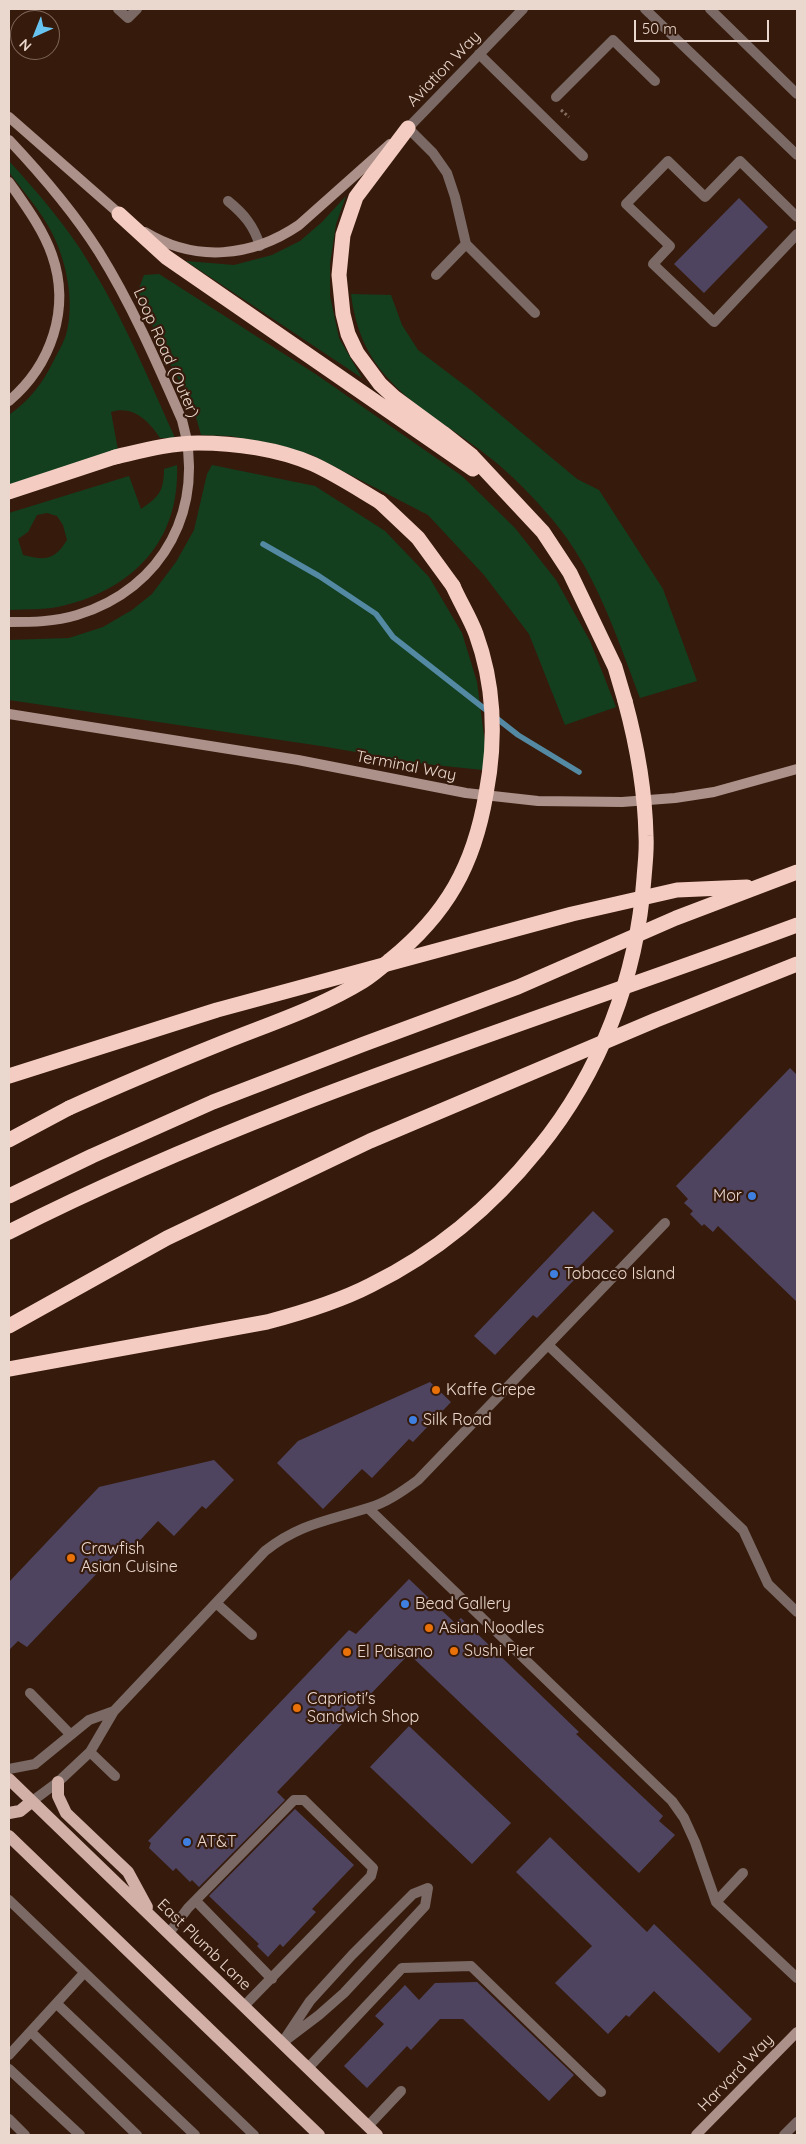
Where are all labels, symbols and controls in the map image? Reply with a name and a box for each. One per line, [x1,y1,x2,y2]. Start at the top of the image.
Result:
north arrow [10,10,60,60]
scale bar [636,10,771,42]
text: 50 m [642,19,677,38]
street label: Aviation Way [403,27,485,111]
text: N [15,35,35,55]
street label: Loop Road (Outer) [129,285,203,421]
street label: Terminal Way [354,747,458,785]
place label: Mor [713,1186,742,1206]
marker: Mor [746,1190,758,1202]
place label: Tobacco Island [564,1264,675,1284]
marker: Tobacco Island [548,1268,560,1280]
place label: Kaffe Crepe [446,1380,535,1400]
marker: Kaffe Crepe [430,1384,442,1396]
place label: Silk Road [423,1410,492,1430]
marker: Silk Road [407,1414,419,1426]
place label: Crawfish Asian Cuisine [81,1539,178,1577]
marker: Crawfish Asian Cuisine [65,1552,77,1564]
place label: Bead Gallery [415,1594,511,1614]
marker: Bead Gallery [399,1598,411,1610]
place label: Asian Noodles [439,1618,544,1638]
marker: Asian Noodles [423,1622,435,1634]
place label: Sushi Pier [464,1641,535,1661]
place label: El Paisano [357,1642,433,1662]
marker: Sushi Pier [448,1645,460,1657]
marker: El Paisano [341,1646,353,1658]
place label: Caprioti's Sandwich Shop [307,1689,419,1727]
marker: Caprioti's Sandwich Shop [291,1702,303,1714]
place label: AT&T [197,1832,237,1852]
marker: AT&T [181,1836,193,1848]
street label: East Plumb Lane [153,1895,255,1995]
street label: Harvard Way [694,2030,778,2116]

